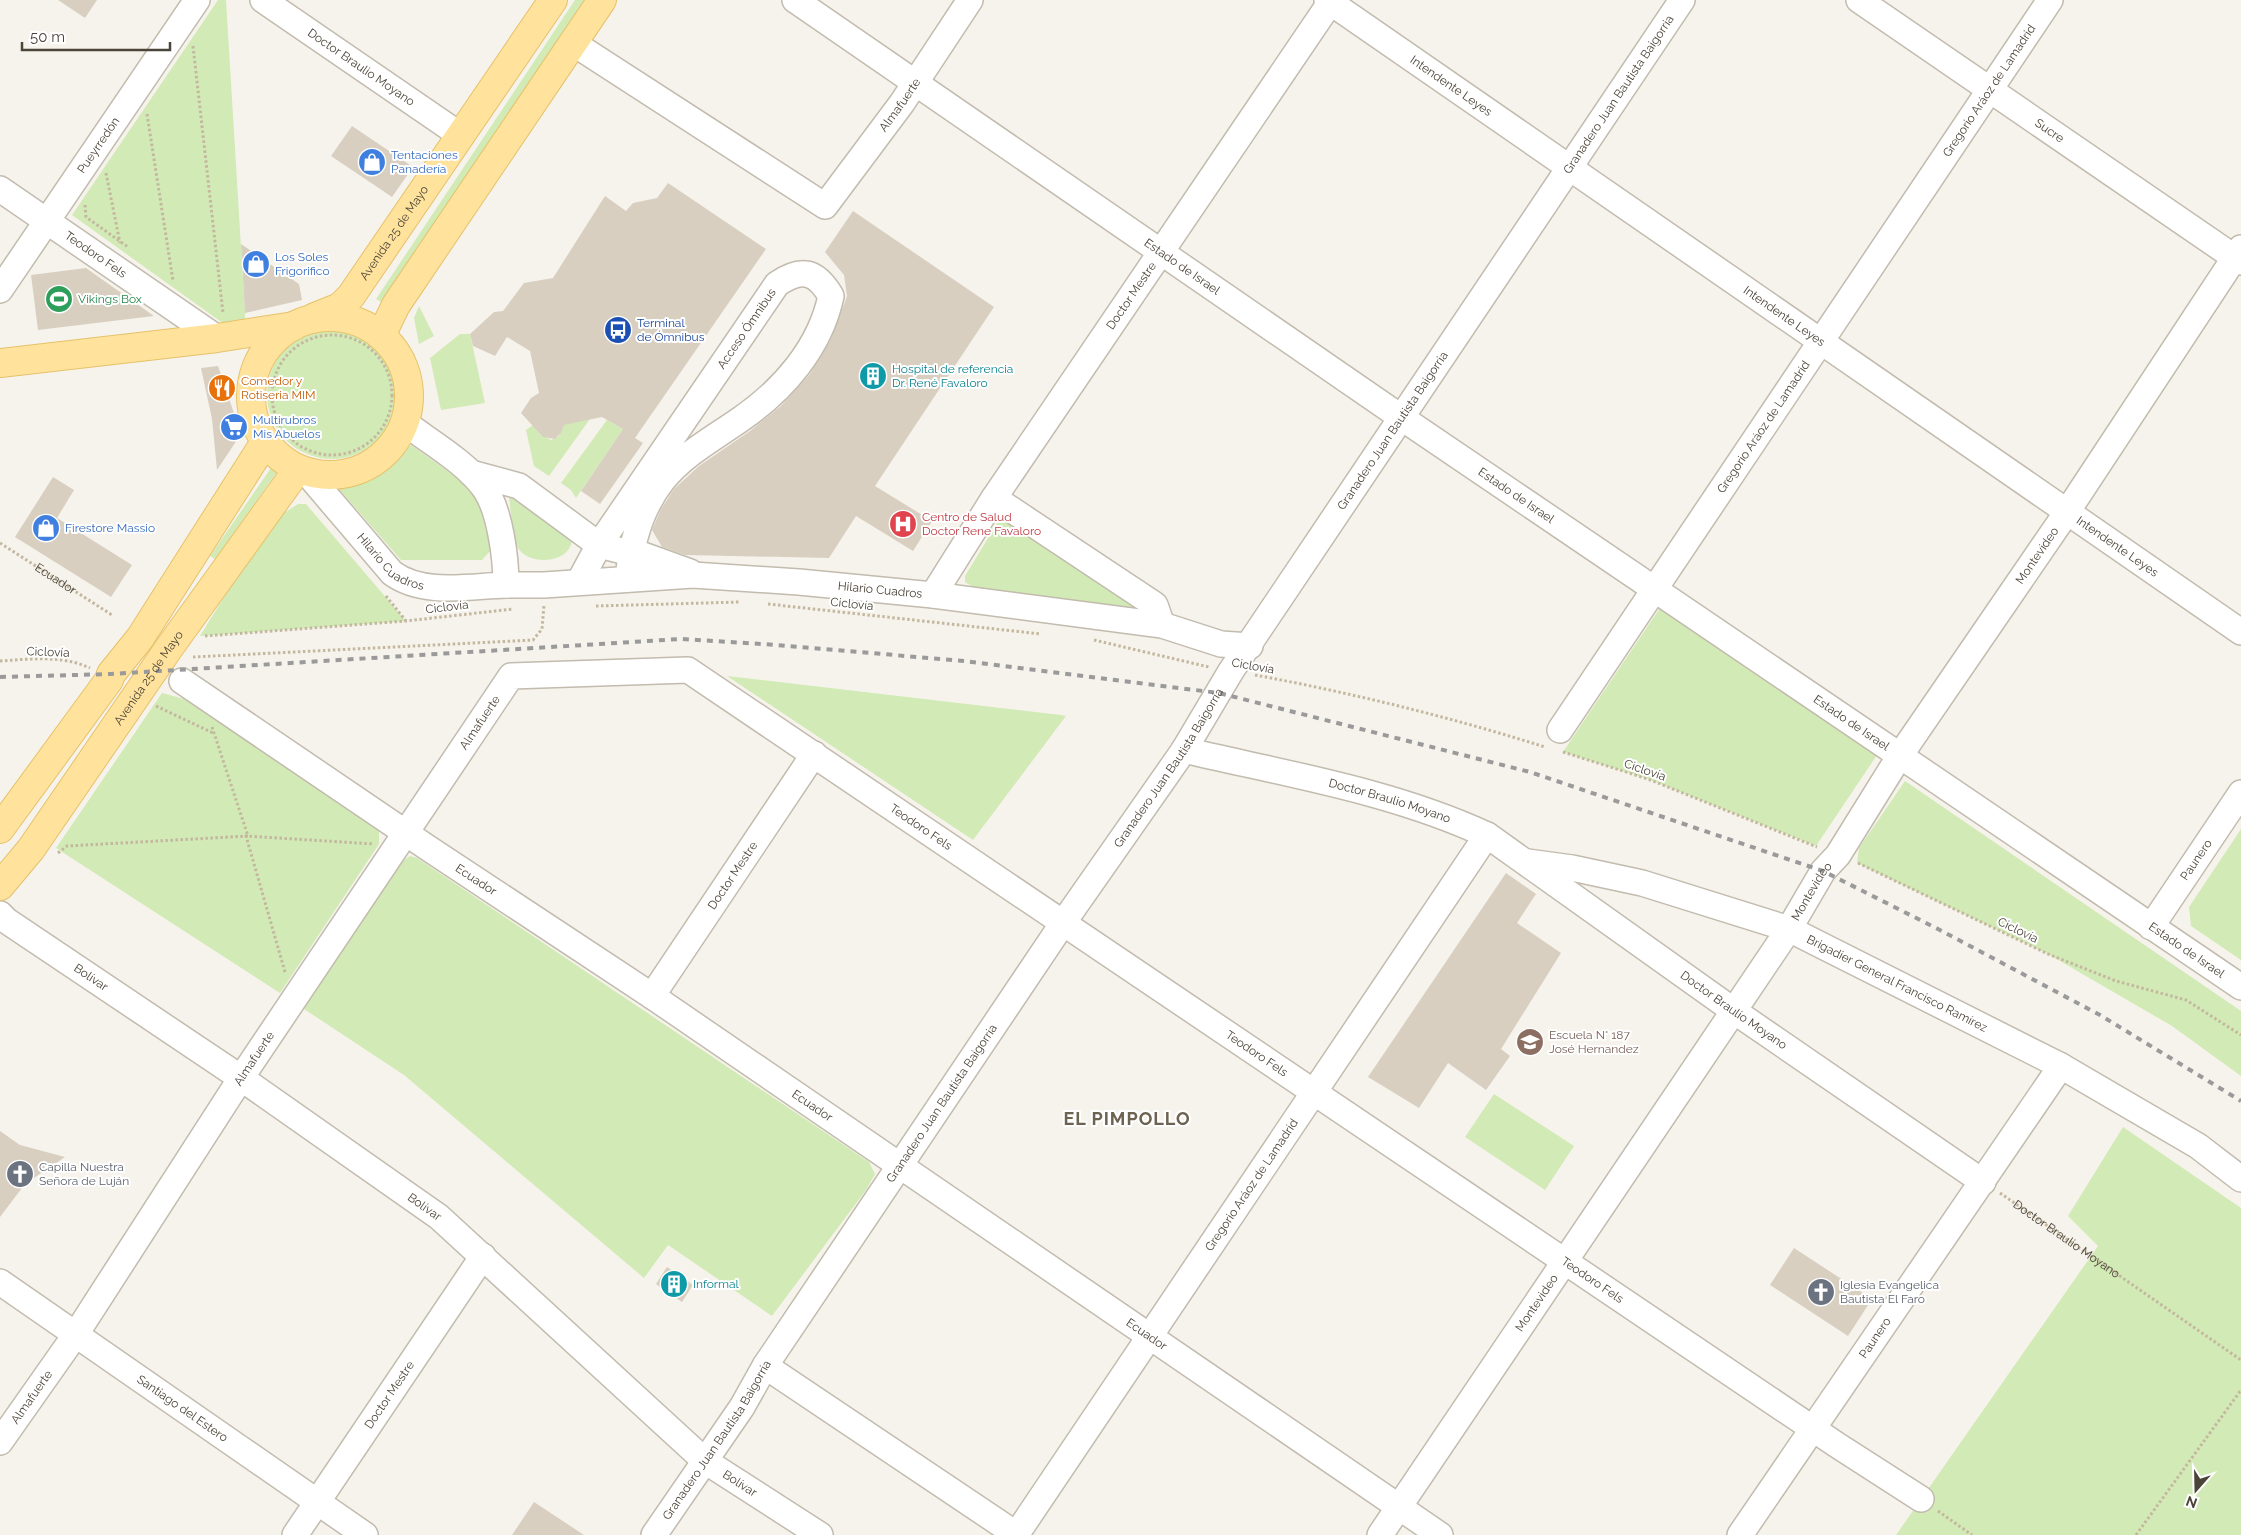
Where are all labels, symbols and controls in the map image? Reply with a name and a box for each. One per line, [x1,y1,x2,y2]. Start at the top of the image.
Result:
street label: Granadero Juan Bautista Baigorria [1560,13,1677,176]
scale bar [22,20,170,52]
street label: Gregorio Aráoz de Lamadrid [1940,22,2038,159]
street label: Doctor Braulio Moyano [305,26,417,109]
text: 50 m [30,28,65,46]
street label: Intendente Leyes [1408,53,1495,119]
street label: Almafuerte [876,75,923,134]
street label: Pueyrredón [74,114,122,176]
street label: Sucre [2032,116,2067,146]
shop icon: Tentaciones Panadería [357,147,387,177]
place label: Tentaciones Panadería [391,148,458,176]
street label: Avenida 25 de Mayo [357,183,431,283]
street label: Teodoro Fels [62,229,129,281]
street label: Estado de Israel [1142,236,1223,298]
shop icon: Los Soles Frigorifico [241,249,271,279]
place label: Los Soles Frigorifico [275,250,330,278]
street label: Doctor Mestre [1103,259,1159,332]
street label: Intendente Leyes [1741,283,1828,349]
sports icon: Vikings Box [44,284,74,314]
street label: Acceso Ómnibus [714,286,779,371]
place label: Vikings Box [78,292,142,306]
bus stop icon: Terminal de Ómnibus [603,315,633,345]
place label: Terminal de Ómnibus [637,316,705,344]
street label: Granadero Juan Bautista Baigorria [1334,349,1451,512]
street label: Gregorio Aráoz de Lamadrid [1714,358,1813,496]
building icon: Hospital de referencia Dr. René Favaloro [858,361,888,391]
place label: Hospital de referencia Dr. René Favaloro [892,362,1013,390]
restaurant icon: Comedor y Rotiseria MIM [207,373,237,403]
place label: Comedor y Rotiseria MIM [241,374,316,402]
supermarket icon: Multirubros Mis Abuelos [219,412,249,442]
place label: Multirubros Mis Abuelos [253,413,321,441]
street label: Estado de Israel [1476,465,1557,527]
hospital icon: Centro de Salud Doctor Rene Favaloro [888,509,918,539]
place label: Centro de Salud Doctor Rene Favaloro [922,510,1041,538]
shop icon: Firestore Massio [31,513,61,543]
street label: Intendente Leyes [2074,513,2161,580]
place label: Firestore Massio [65,521,155,535]
street label: Montevideo [2013,524,2062,587]
street label: Hilario Cuadros [354,530,425,593]
street label: Ecuador [32,560,79,598]
street label: Hilario Cuadros [837,579,923,601]
street label: Ciclovía [830,595,874,613]
street label: Ciclovía [425,597,469,617]
street label: Avenida 25 de Mayo [111,628,186,728]
street label: Ciclovía [26,644,70,660]
street label: Ciclovía [1231,655,1275,677]
street label: Granadero Juan Bautista Baigorria [1111,686,1226,850]
street label: Estado de Israel [1811,692,1893,754]
street label: Almafuerte [457,693,503,752]
street label: Ciclovía [1622,756,1668,784]
street label: Doctor Braulio Moyano [1327,776,1453,826]
street label: Teodoro Fels [887,801,955,853]
street label: Paunero [2177,837,2215,883]
street label: Doctor Mestre [705,839,760,912]
street label: Montevideo [1788,859,1835,923]
street label: Ecuador [453,861,500,899]
street label: Ciclovía [1996,914,2040,946]
street label: Estado de Israel [2146,919,2228,981]
street label: Brigadier General Francisco Ramírez [1804,932,1990,1035]
street label: Bolívar [71,961,111,994]
street label: Doctor Braulio Moyano [1678,968,1790,1052]
street label: Granadero Juan Bautista Baigorria [883,1021,1000,1185]
school or university icon: Escuela N° 187 José Hernandez [1515,1027,1545,1057]
street label: Teodoro Fels [1223,1028,1291,1080]
place label: Escuela N° 187 José Hernandez [1549,1028,1639,1056]
street label: Almafuerte [231,1029,277,1088]
street label: Ecuador [789,1087,836,1125]
district label: EL PIMPOLLO [1063,1108,1191,1129]
street label: Gregorio Aráoz de Lamadrid [1202,1116,1301,1254]
church icon: Capilla Nuestra Señora de Luján [5,1159,35,1189]
place label: Capilla Nuestra Señora de Luján [39,1160,129,1188]
street label: Bolívar [405,1190,445,1224]
street label: Doctor Braulio Moyano [2010,1197,2123,1281]
street label: Teodoro Fels [1559,1254,1626,1306]
building icon: Informal [659,1269,689,1299]
street label: Montevideo [1512,1272,1561,1334]
place label: Informal [693,1277,740,1291]
church icon: Iglesia Evangelica Bautista El Faro [1806,1277,1836,1307]
place label: Iglesia Evangelica Bautista El Faro [1840,1278,1939,1306]
street label: Ecuador [1124,1315,1170,1354]
street label: Paunero [1856,1315,1894,1361]
street label: Granadero Juan Bautista Baigorria [660,1357,774,1522]
street label: Doctor Mestre [362,1358,417,1431]
street label: Almafuerte [8,1368,55,1427]
street label: Santiago del Estero [134,1372,231,1445]
north arrow [2171,1465,2221,1515]
street label: Bolívar [720,1467,760,1500]
text: N [2184,1493,2199,1512]

